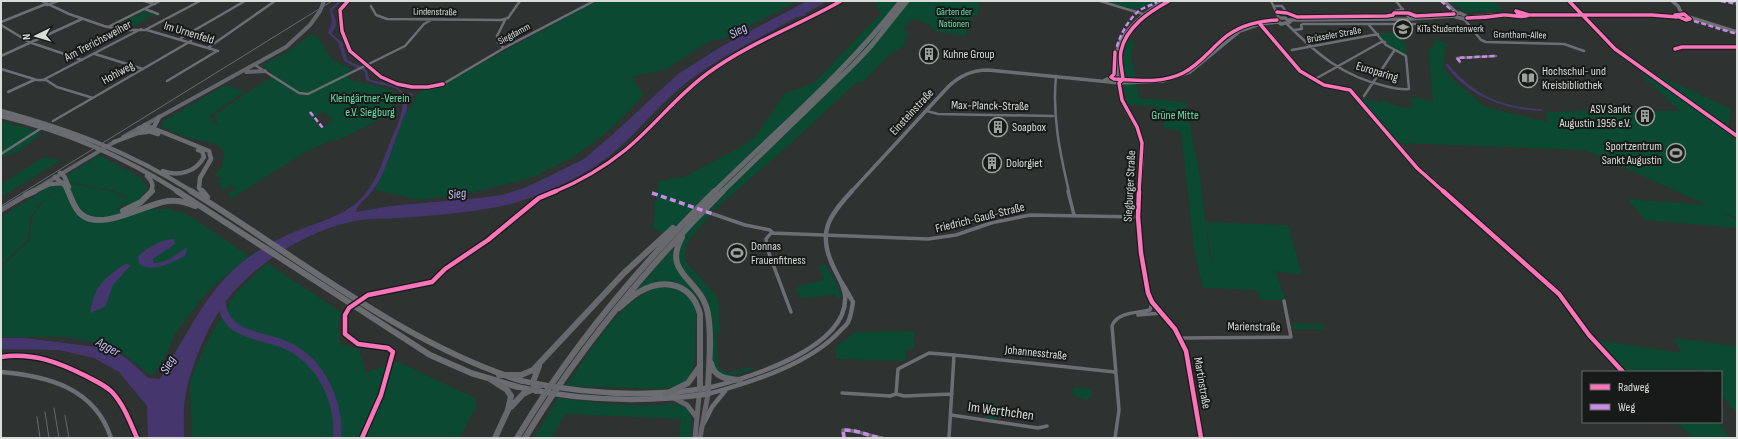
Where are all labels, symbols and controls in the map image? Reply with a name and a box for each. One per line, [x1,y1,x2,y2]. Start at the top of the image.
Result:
street label: Lindenstraße [413,6,457,18]
park label: Gärten der Nationen [936,6,972,30]
north arrow [16,16,56,56]
street label: Am Trerichsweiher [61,17,135,65]
street label: Im Urnenfeld [162,18,216,48]
school or university icon: KiTa Studentenwerk [1392,18,1414,40]
water label: Sieg [726,19,750,42]
street label: Siegdamm [496,20,532,48]
place label: KiTa Studentenwerk [1417,23,1484,35]
street label: Brüsseler Straße [1306,24,1362,46]
street label: Grantham-Allee [1493,29,1547,41]
text: N [20,33,33,40]
building icon: Kuhne Group [918,43,940,65]
place label: Kuhne Group [943,47,995,62]
street label: Hohlweg [99,58,137,88]
street label: Europaring [1354,58,1400,86]
place label: Hochschul- und Kreisbibliothek [1542,64,1606,93]
library icon: Hochschul- und Kreisbibliothek [1517,67,1539,89]
street label: Einsteinstraße [887,86,937,138]
park label: Kleingärtner-Verein e.V. Siegburg [330,91,410,120]
street label: Max-Planck-Straße [951,98,1029,114]
place label: ASV Sankt Augustin 1956 e.V. [1558,102,1631,131]
building icon: ASV Sankt Augustin 1956 e.V. [1634,105,1656,127]
park label: Grüne Mitte [1151,108,1199,123]
building icon: Soapbox [987,116,1009,138]
place label: Soapbox [1012,120,1047,135]
place label: Sportzentrum Sankt Augustin [1602,139,1662,168]
sports icon: Sportzentrum Sankt Augustin [1665,142,1687,164]
street label: Siegburger Straße [1121,150,1139,222]
building icon: Dolorgiet [981,152,1003,174]
place label: Dolorgiet [1006,156,1043,171]
water label: Sieg [447,185,468,203]
street label: Friedrich-Gauß-Straße [934,200,1026,236]
place label: Donnas Frauenfitness [751,239,806,268]
sports icon: Donnas Frauenfitness [726,242,748,264]
street label: Marienstraße [1227,319,1281,335]
water label: Agger [92,333,124,361]
street label: Johannesstraße [1003,342,1068,364]
water label: Sieg [157,353,180,377]
street label: Martinstraße [1190,356,1214,410]
legend [1582,371,1722,423]
text: Radweg [1618,380,1650,395]
street label: Im Werthchen [967,398,1035,424]
text: Weg [1618,400,1635,415]

